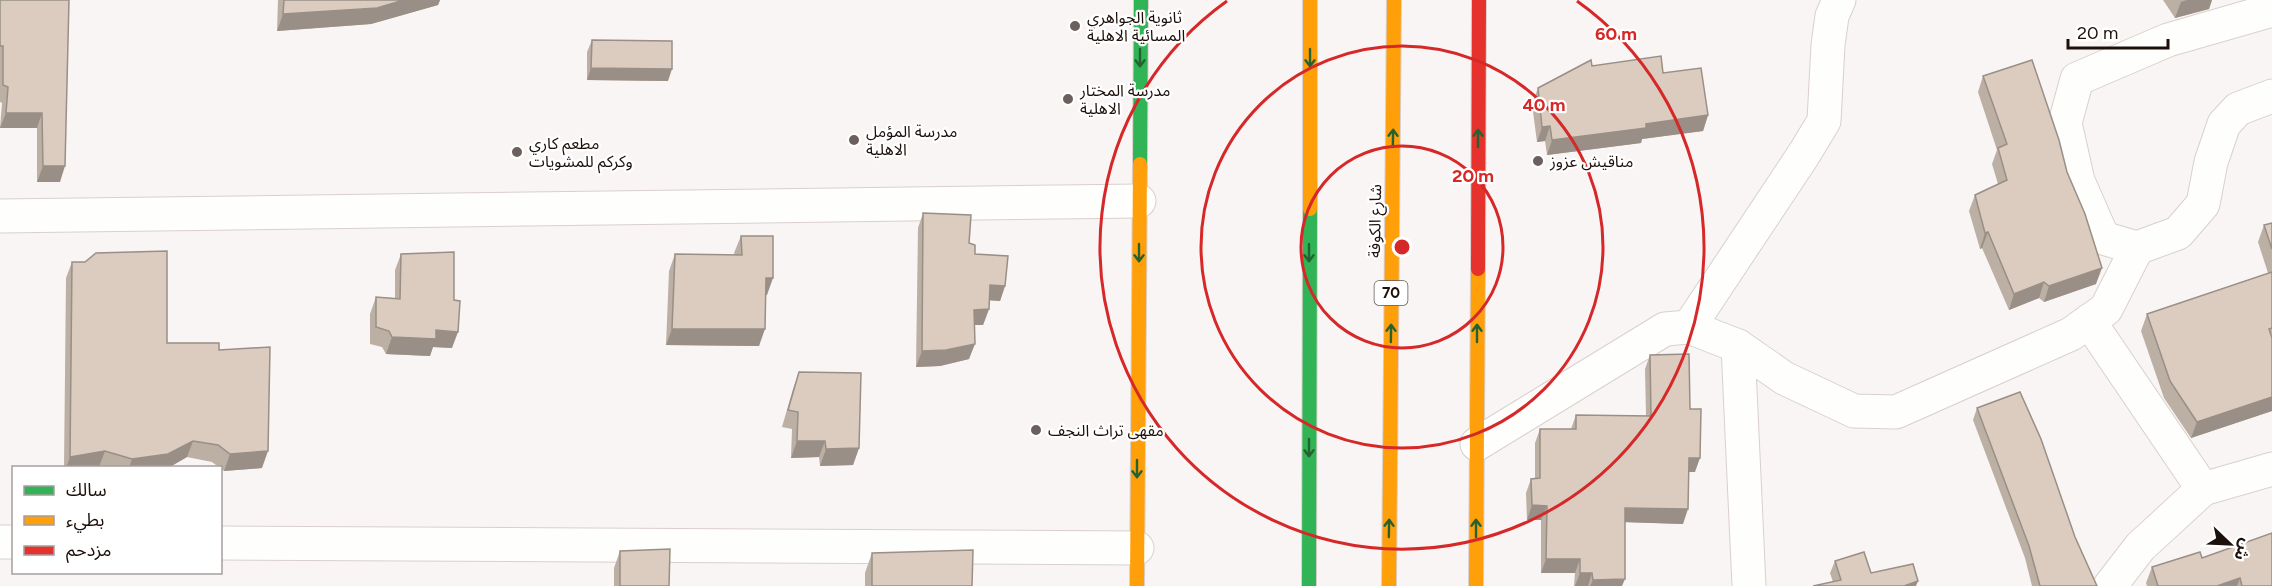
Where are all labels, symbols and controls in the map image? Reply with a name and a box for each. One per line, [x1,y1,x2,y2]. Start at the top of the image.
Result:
place label: ثانوية الجواهري المسائية الاهلية [1087,8,1185,45]
scale bar [2068,12,2168,50]
marker: ثانوية الجواهري المسائية الاهلية [1068,19,1082,33]
text: 20 m [2077,22,2118,44]
text: 60 m [1595,23,1637,45]
one-way arrow [1134,48,1146,68]
one-way arrow [1304,48,1316,68]
place label: مدرسة المختار الاهلية [1079,81,1170,118]
marker: مدرسة المختار الاهلية [1061,92,1075,106]
text: 40 m [1522,94,1566,116]
place label: مدرسة المؤمل الاهلية [866,122,957,159]
one-way arrow [1387,128,1399,148]
one-way arrow [1472,128,1484,148]
marker: مدرسة المؤمل الاهلية [847,133,861,147]
place label: مطعم كاري وكركم للمشويات [529,134,633,174]
marker: مطعم كاري وكركم للمشويات [510,145,524,159]
place label: مناقيش عزوز [1549,152,1633,171]
marker: مناقيش عزوز [1531,154,1545,168]
text: 20 m [1452,165,1494,187]
street label: شارع الكوفة [1365,184,1388,258]
centre of rings [1392,237,1412,257]
one-way arrow [1133,243,1145,263]
one-way arrow [1304,243,1315,263]
road number: 70 [1374,281,1408,305]
one-way arrow [1385,323,1397,343]
one-way arrow [1471,323,1483,343]
place label: مقهى تراث النجف [1048,421,1164,440]
marker: مقهى تراث النجف [1029,423,1043,437]
one-way arrow [1303,438,1315,458]
one-way arrow [1131,459,1143,479]
legend [12,466,222,574]
text: سالك [66,479,107,501]
text: بطيء [66,509,104,533]
north arrow [2200,514,2260,574]
one-way arrow [1383,518,1395,538]
one-way arrow [1470,518,1482,538]
text: ش [2230,536,2256,564]
text: مزدحم [66,539,111,563]

